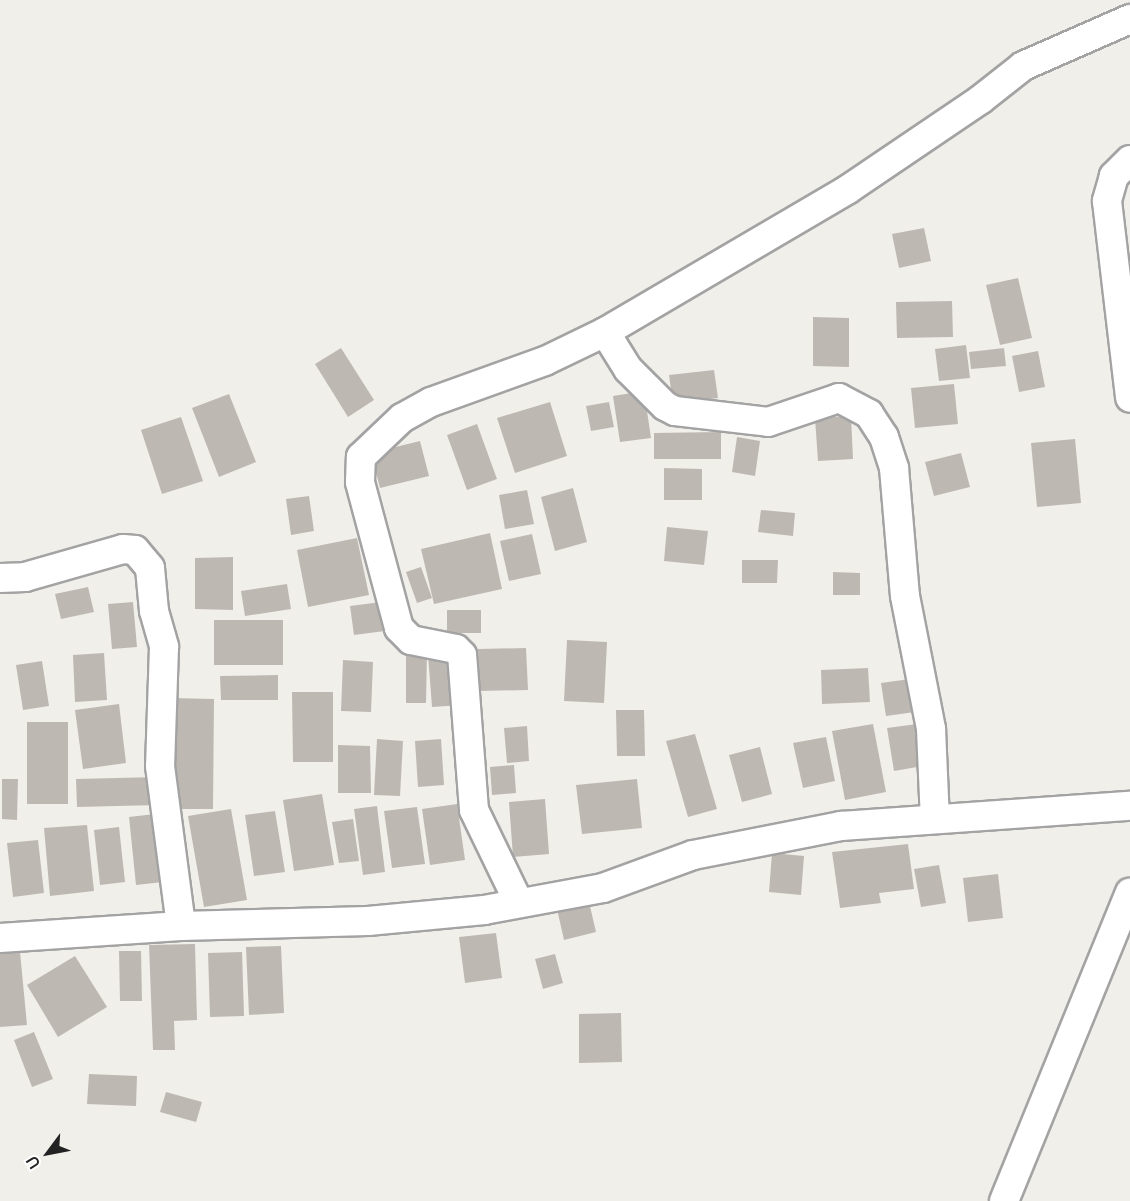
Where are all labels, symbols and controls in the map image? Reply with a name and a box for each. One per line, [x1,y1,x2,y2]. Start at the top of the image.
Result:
north arrow [18,1123,78,1183]
text: U [20,1152,45,1173]

